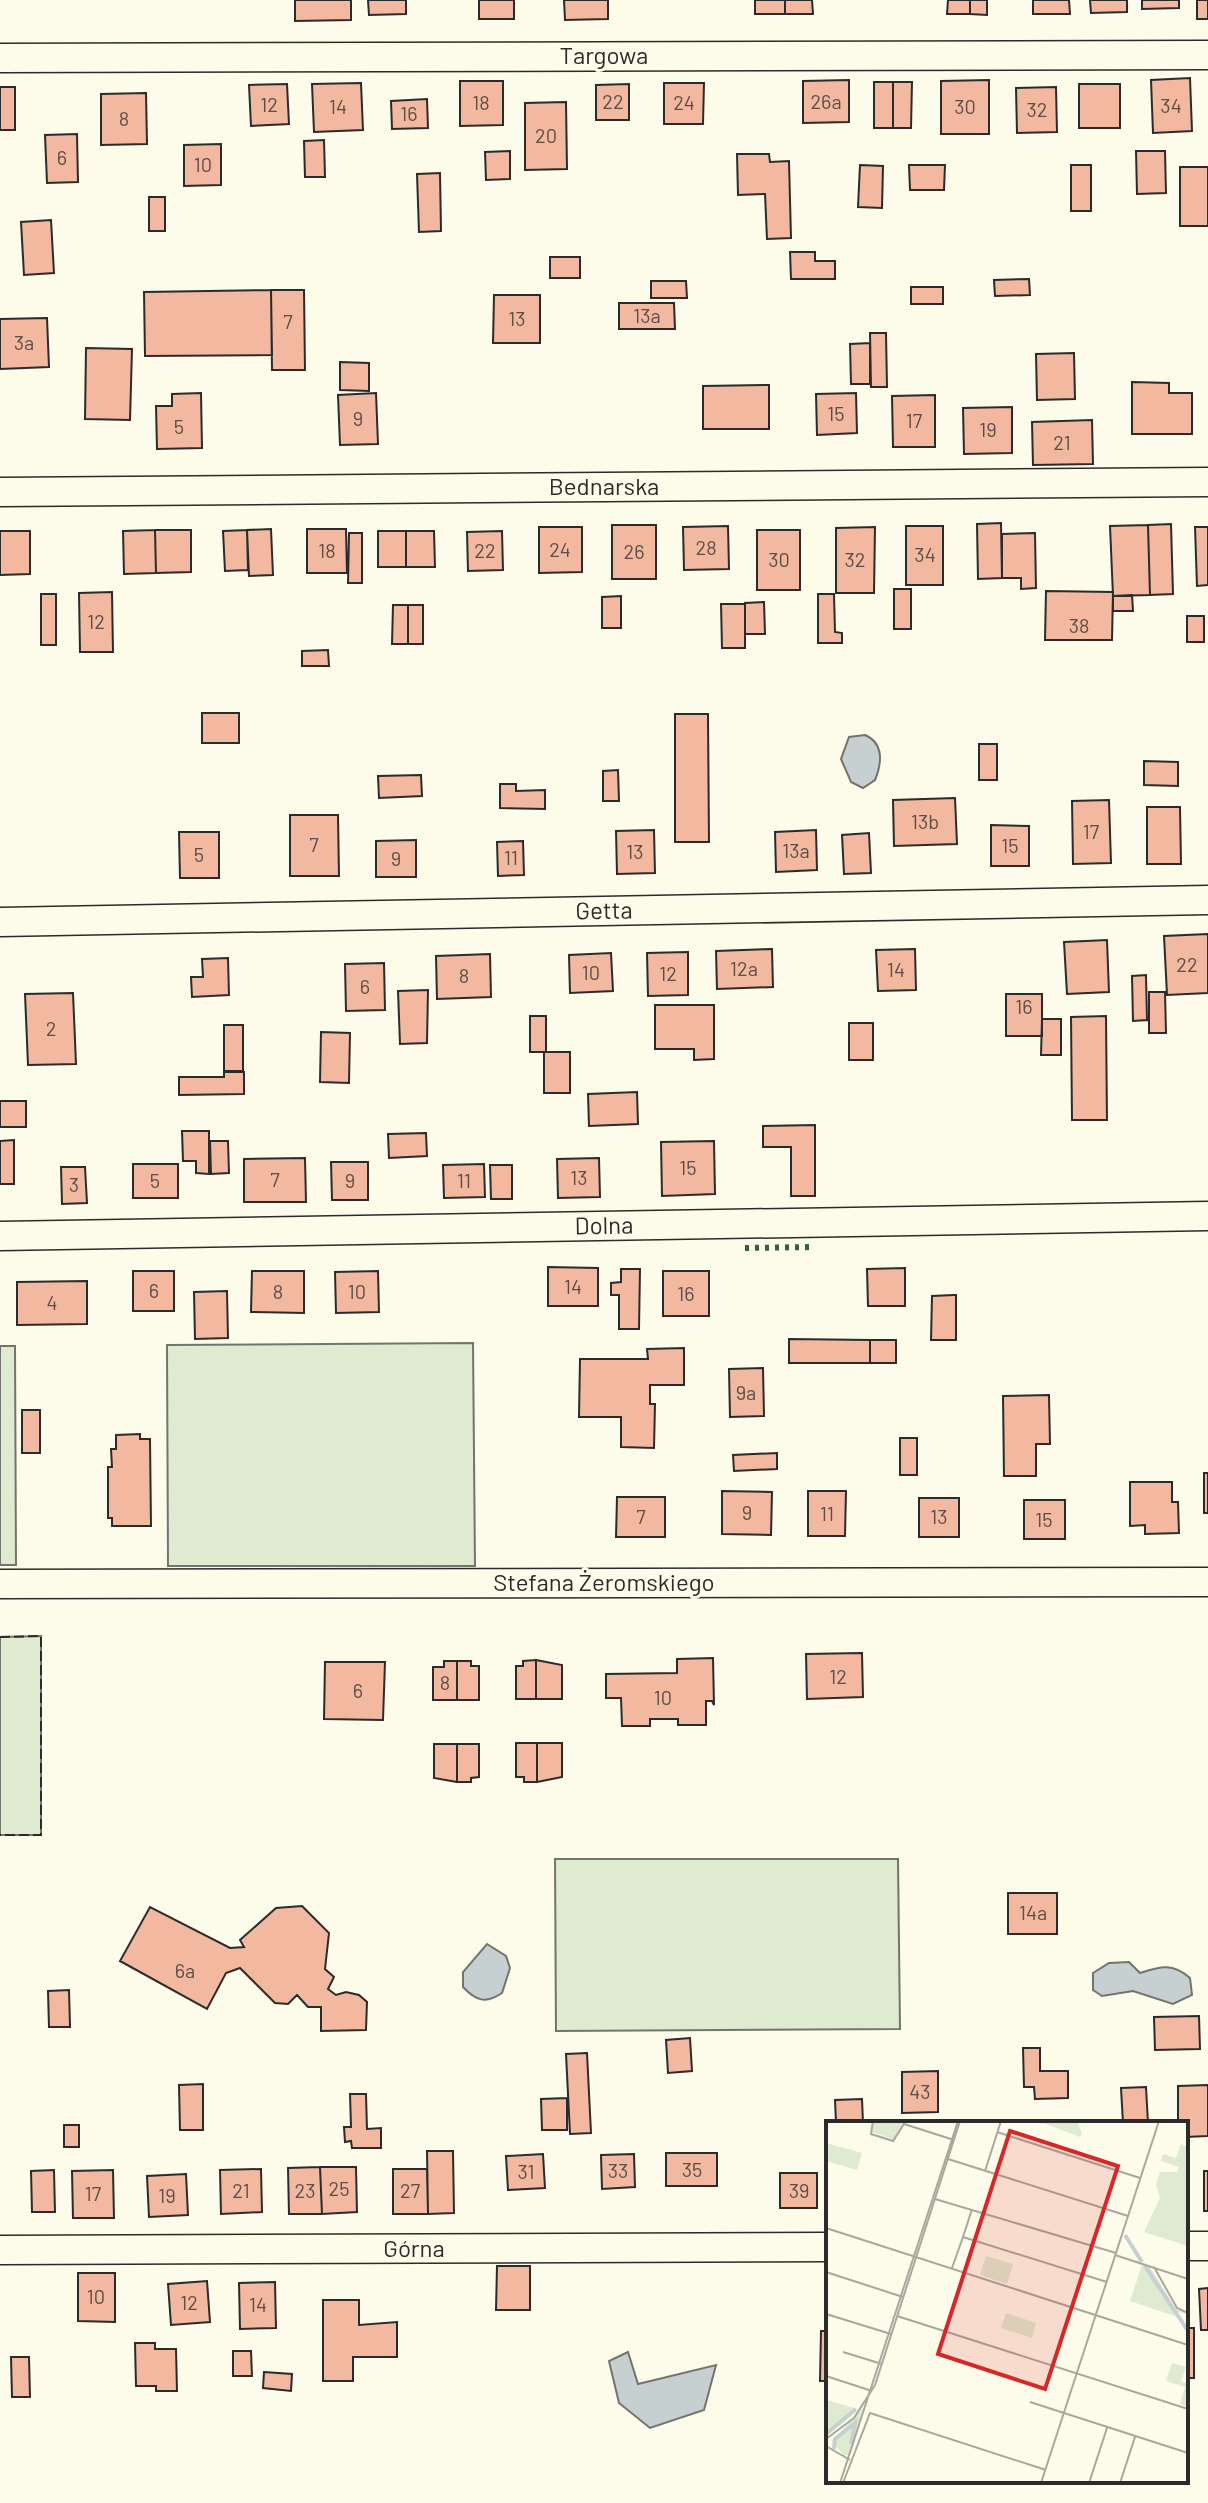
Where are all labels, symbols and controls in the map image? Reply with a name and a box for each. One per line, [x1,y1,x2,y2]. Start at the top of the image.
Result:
street label: Targowa [560,40,648,69]
house number: 22 [602,89,624,113]
house number: 26a [810,89,842,113]
house number: 18 [472,90,490,114]
house number: 24 [673,90,695,114]
house number: 12 [260,92,278,116]
house number: 34 [1160,93,1182,117]
house number: 14 [329,94,347,118]
house number: 30 [954,94,976,118]
house number: 32 [1026,97,1048,121]
house number: 16 [400,101,418,125]
house number: 8 [119,106,129,130]
house number: 20 [535,123,557,147]
house number: 6 [57,145,67,169]
house number: 10 [194,152,212,176]
house number: 13a [633,303,661,327]
house number: 13 [508,306,526,330]
house number: 7 [283,309,293,333]
house number: 3a [14,330,34,354]
house number: 15 [827,401,845,425]
house number: 9 [353,406,363,430]
house number: 17 [906,408,923,432]
house number: 5 [174,414,184,438]
house number: 19 [979,417,997,441]
house number: 21 [1053,430,1071,454]
street label: Bednarska [549,471,659,500]
house number: 28 [695,535,717,559]
house number: 24 [549,537,571,561]
house number: 18 [318,538,336,562]
house number: 22 [474,538,496,562]
house number: 26 [623,539,645,563]
house number: 34 [914,542,936,566]
house number: 30 [768,547,790,571]
house number: 32 [844,547,866,571]
house number: 12 [87,609,105,633]
house number: 38 [1069,613,1089,637]
house number: 13b [911,809,939,833]
house number: 17 [1083,819,1100,843]
house number: 7 [309,832,319,856]
house number: 15 [1001,833,1019,857]
house number: 13a [782,838,810,862]
house number: 13 [626,839,644,863]
house number: 5 [194,842,204,866]
house number: 11 [504,845,518,869]
house number: 9 [391,846,401,870]
street label: Getta [575,895,633,924]
house number: 22 [1176,952,1198,976]
house number: 12a [730,956,758,980]
house number: 14 [887,957,905,981]
house number: 10 [582,960,600,984]
house number: 12 [659,961,677,985]
house number: 8 [459,963,469,987]
house number: 6 [360,974,370,998]
house number: 16 [1015,994,1033,1018]
house number: 2 [46,1016,56,1040]
house number: 15 [679,1155,697,1179]
house number: 13 [570,1165,588,1189]
house number: 7 [270,1167,280,1191]
house number: 5 [150,1168,160,1192]
house number: 9 [345,1168,355,1192]
house number: 11 [457,1168,471,1192]
house number: 3 [69,1172,79,1196]
street label: Dolna [574,1209,634,1240]
house number: 14 [564,1274,582,1298]
house number: 6 [149,1278,159,1302]
house number: 8 [273,1279,283,1303]
house number: 10 [348,1279,366,1303]
house number: 16 [677,1281,695,1305]
house number: 4 [46,1290,58,1314]
house number: 9a [736,1380,756,1404]
house number: 9 [742,1500,752,1524]
house number: 11 [820,1501,834,1525]
house number: 7 [636,1504,646,1528]
house number: 13 [930,1504,948,1528]
house number: 15 [1035,1507,1053,1531]
street label: Stefana Żeromskiego [493,1567,715,1596]
house number: 12 [829,1664,847,1688]
house number: 8 [440,1670,450,1694]
house number: 6 [353,1678,363,1702]
house number: 10 [654,1685,672,1709]
house number: 14a [1019,1900,1047,1924]
house number: 6a [175,1958,195,1982]
house number: 43 [909,2079,931,2103]
inset map [826,2121,1188,2483]
house number: 35 [682,2157,702,2181]
house number: 33 [608,2158,628,2182]
house number: 31 [517,2159,535,2183]
house number: 25 [329,2176,350,2200]
house number: 21 [232,2178,250,2202]
house number: 23 [295,2178,315,2202]
house number: 27 [400,2178,421,2202]
house number: 39 [789,2178,809,2202]
house number: 17 [85,2181,102,2205]
house number: 19 [158,2183,176,2207]
street label: Górna [383,2233,445,2262]
house number: 10 [87,2284,105,2308]
house number: 12 [180,2290,198,2314]
house number: 14 [249,2292,267,2316]

